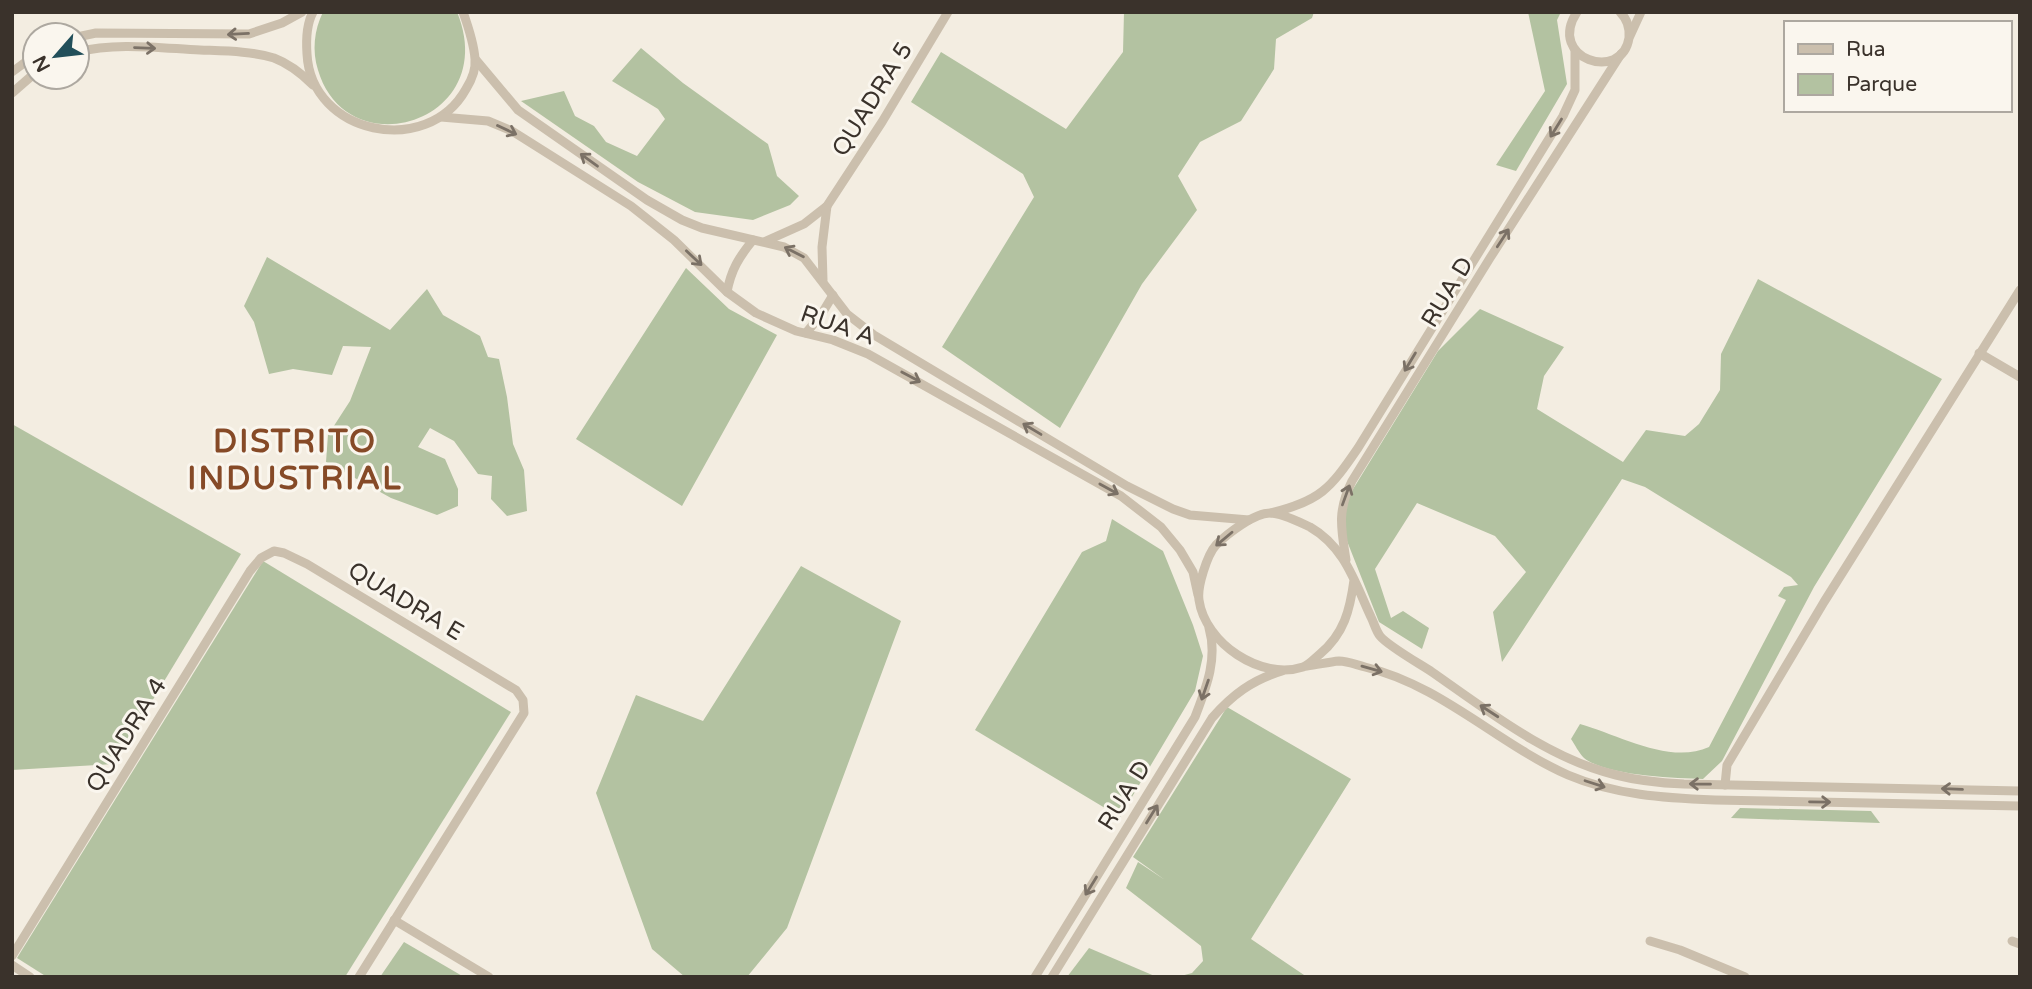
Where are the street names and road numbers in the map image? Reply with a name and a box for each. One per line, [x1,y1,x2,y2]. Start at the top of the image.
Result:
street label: QUADRA 5 [826,37,919,162]
street label: RUA D [1415,252,1480,333]
street label: RUA A [797,299,879,352]
street label: QUADRA E [343,556,469,647]
street label: QUADRA 4 [80,673,173,798]
street label: RUA D [1092,755,1157,836]

